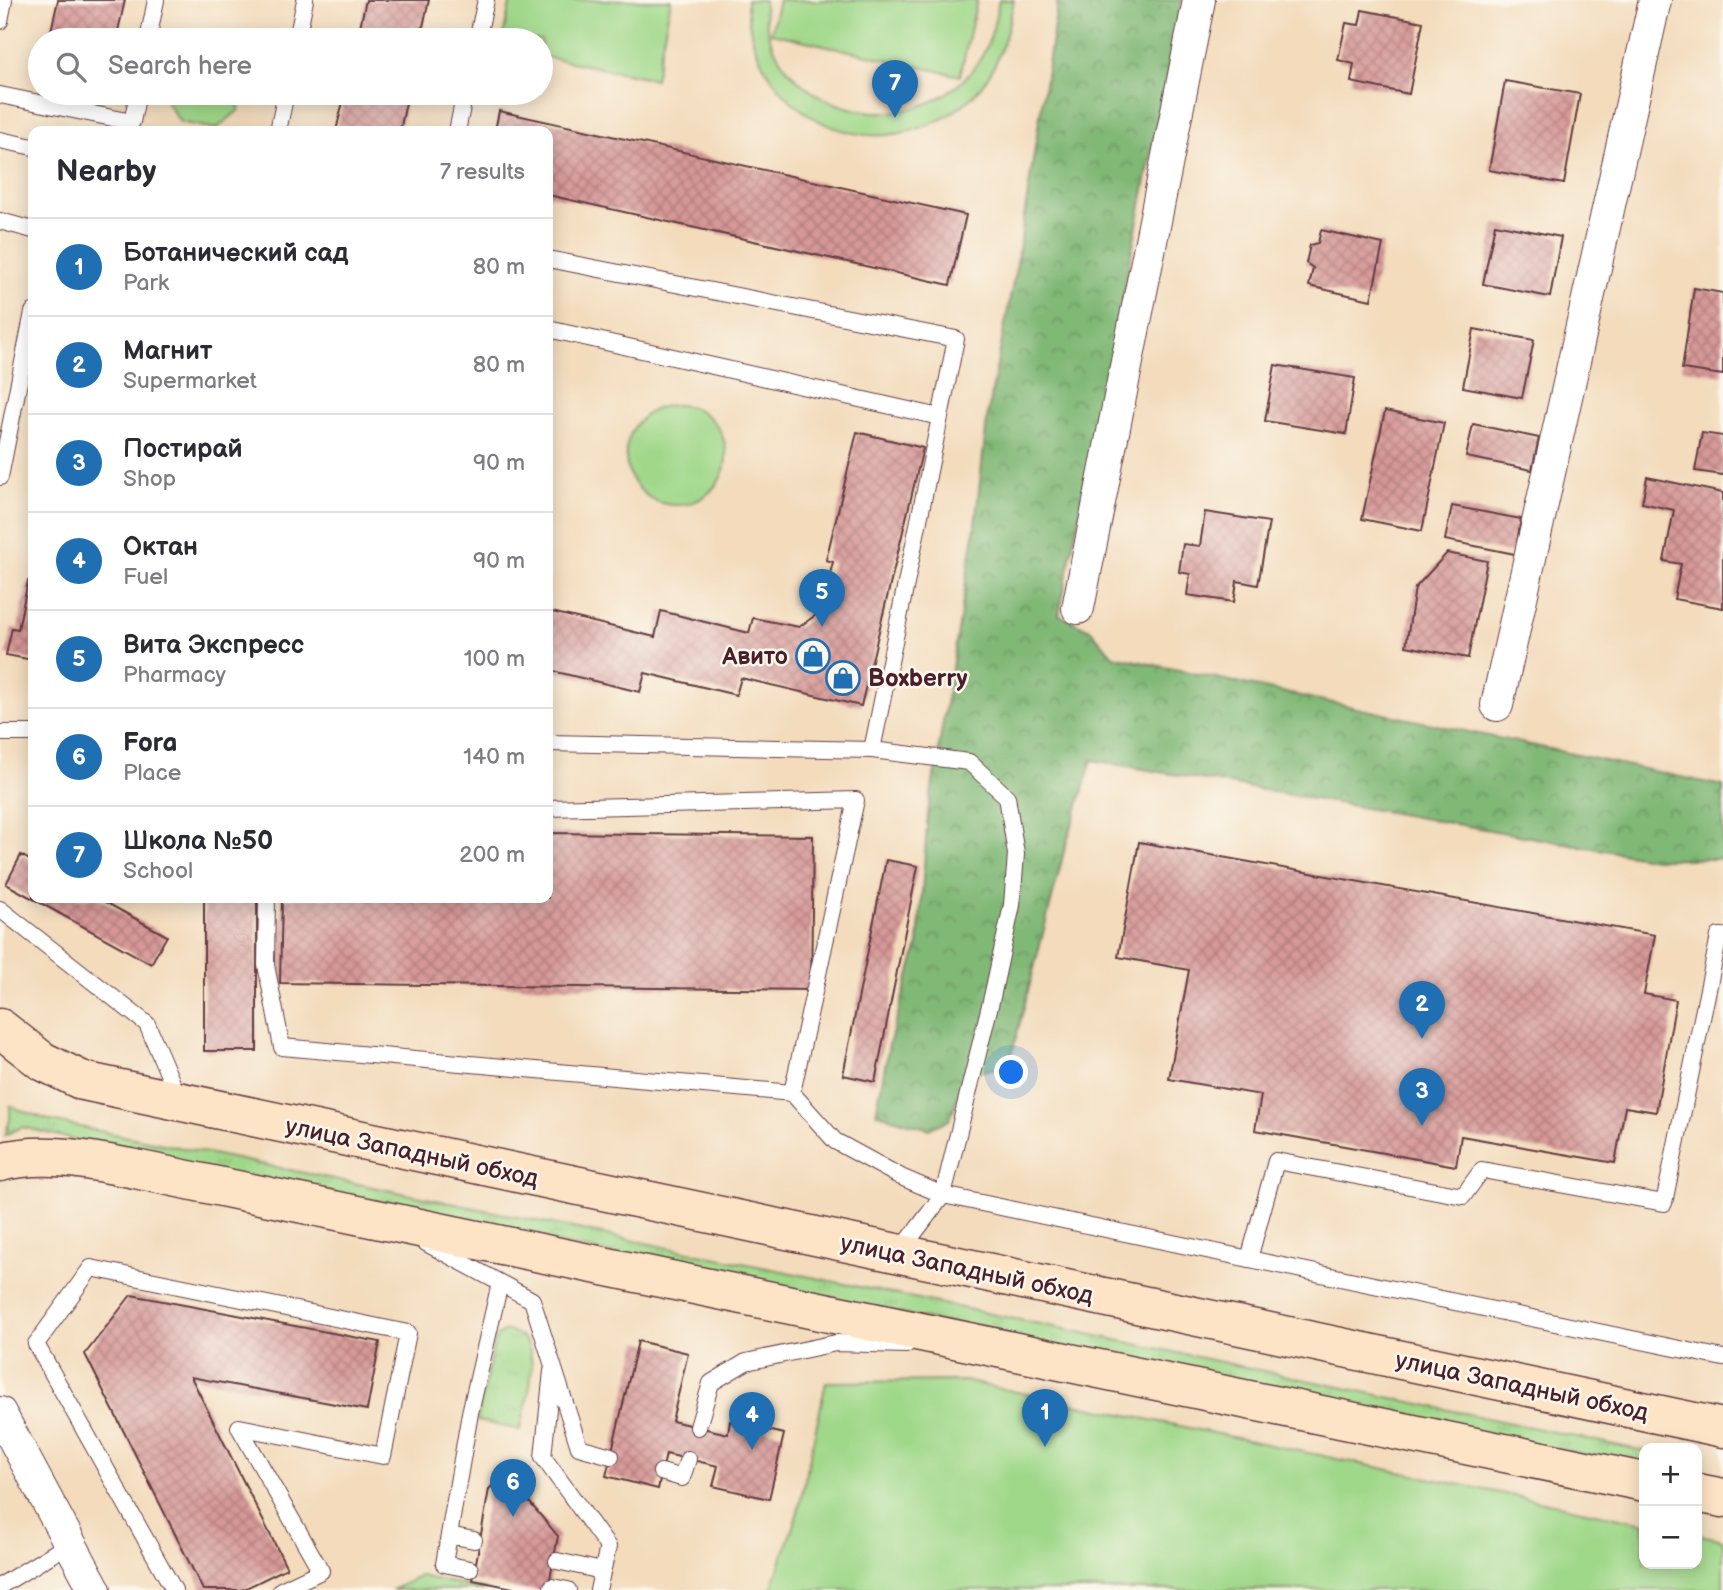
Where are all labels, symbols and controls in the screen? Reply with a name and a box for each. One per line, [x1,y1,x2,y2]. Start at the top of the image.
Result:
search box [28,28,553,105]
icon: search [52,48,90,86]
text: Search here [108,51,252,82]
pin: 7 [872,60,918,118]
text: Nearby [56,154,156,190]
text: 7 results [440,158,525,186]
text: Ботанический сад [123,238,348,269]
text: 1 [74,253,84,281]
text: 80 m [473,253,525,281]
text: Park [123,269,169,297]
text: Магнит [123,336,212,367]
text: 2 [72,351,86,379]
text: 80 m [473,351,525,379]
text: Supermarket [123,367,257,395]
text: Постирай [123,434,243,465]
text: 3 [72,449,86,477]
text: 90 m [473,449,525,477]
text: Shop [123,465,176,493]
text: Октан [123,532,198,563]
text: 4 [72,547,86,575]
text: 90 m [473,547,525,575]
text: Fuel [123,563,168,591]
pin: 5 [799,569,845,627]
text: Вита Экспресс [123,630,304,661]
shop icon: Авито [794,637,832,675]
place label: Авито [721,642,788,671]
text: 5 [72,645,86,673]
text: 100 m [464,645,525,673]
shop icon: Boxberry [824,659,862,697]
text: Pharmacy [123,661,226,689]
place label: Boxberry [868,664,967,693]
text: Fora [123,728,177,759]
text: 6 [72,743,86,771]
text: 140 m [463,743,525,771]
text: Place [123,759,181,787]
text: Школа №50 [123,826,273,857]
text: 7 [73,841,85,869]
text: 200 m [459,841,525,869]
text: School [123,857,193,885]
pin: 2 [1399,981,1445,1039]
your location [994,1055,1028,1089]
pin: 3 [1399,1068,1445,1126]
street label: улица Западный обход [283,1112,541,1194]
street label: улица Западный обход [838,1229,1096,1311]
street label: улица Западный обход [1393,1346,1651,1428]
pin: 1 [1022,1389,1068,1447]
pin: 4 [729,1392,775,1450]
map controls [1639,1443,1702,1569]
button: + [1639,1443,1702,1506]
pin: 6 [490,1459,536,1517]
button: − [1639,1506,1702,1569]

